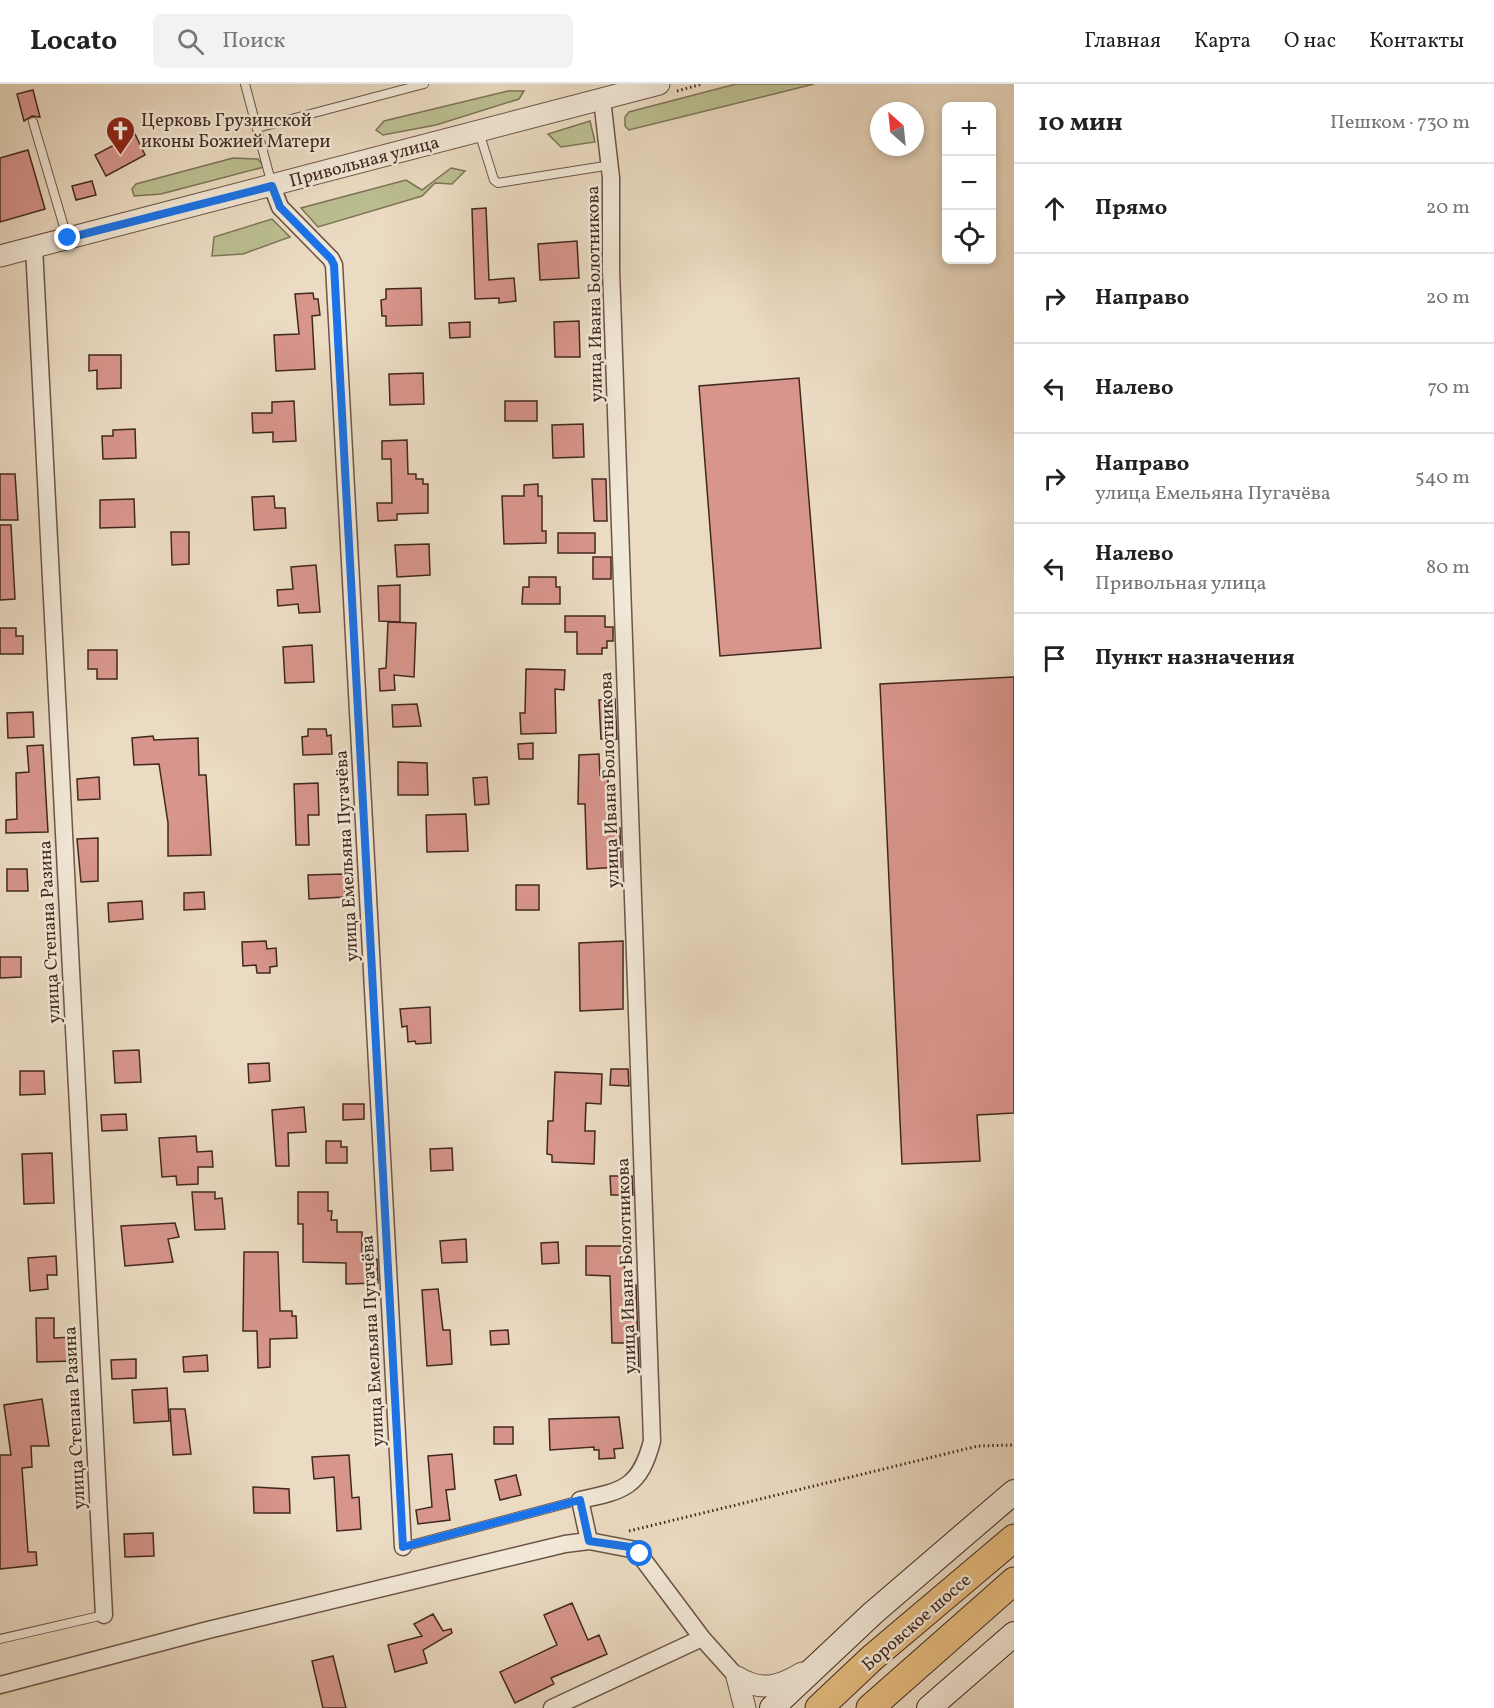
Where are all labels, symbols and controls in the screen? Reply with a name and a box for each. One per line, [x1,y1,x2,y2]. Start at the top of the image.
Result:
search box [153,14,573,68]
text: Locato [30,22,117,61]
icon: search [174,25,207,58]
text: Поиск [222,26,285,57]
text: Главная [1084,27,1161,56]
text: Карта [1194,27,1251,56]
text: О нас [1284,27,1336,56]
text: Контакты [1369,27,1464,56]
north arrow [870,102,924,156]
map controls [942,102,996,264]
button: + [942,102,996,156]
text: 10 мин [1038,105,1123,141]
place label: Церковь Грузинской иконы Божией Матери [141,109,331,155]
text: Пешком · 730 m [1330,109,1470,137]
church icon: Церковь Грузинской иконы Божией Матери [104,114,136,156]
street label: Привольная улица [287,130,442,195]
button: − [942,156,996,210]
street label: улица Ивана Болотникова [581,185,610,403]
icon: ahead [1038,192,1071,225]
text: Прямо [1095,193,1167,224]
text: 20 m [1426,194,1470,222]
button: locate [942,210,996,264]
route end [54,224,80,250]
icon: right [1038,282,1071,315]
text: Направо [1095,283,1189,314]
text: 20 m [1426,284,1470,312]
icon: left [1038,372,1071,405]
text: Налево [1095,373,1174,404]
text: 70 m [1427,374,1470,402]
text: Направо [1095,449,1189,480]
icon: right [1038,462,1071,495]
text: 540 m [1415,464,1470,492]
text: улица Емельяна Пугачёва [1095,480,1331,508]
text: Налево [1095,539,1174,570]
icon: left [1038,552,1071,585]
text: 80 m [1426,554,1470,582]
text: Привольная улица [1095,570,1267,598]
icon: arrive [1038,642,1071,675]
text: Пункт назначения [1095,643,1295,674]
street label: улица Ивана Болотникова [594,671,627,889]
street label: улица Емельяна Пугачёва [329,749,366,963]
street label: улица Степана Разина [33,840,68,1024]
street label: улица Ивана Болотникова [611,1157,644,1375]
street label: улица Емельяна Пугачёва [355,1234,392,1448]
street label: улица Степана Разина [58,1326,93,1510]
route start [626,1540,652,1566]
street label: Боровское шоссе [857,1568,977,1678]

